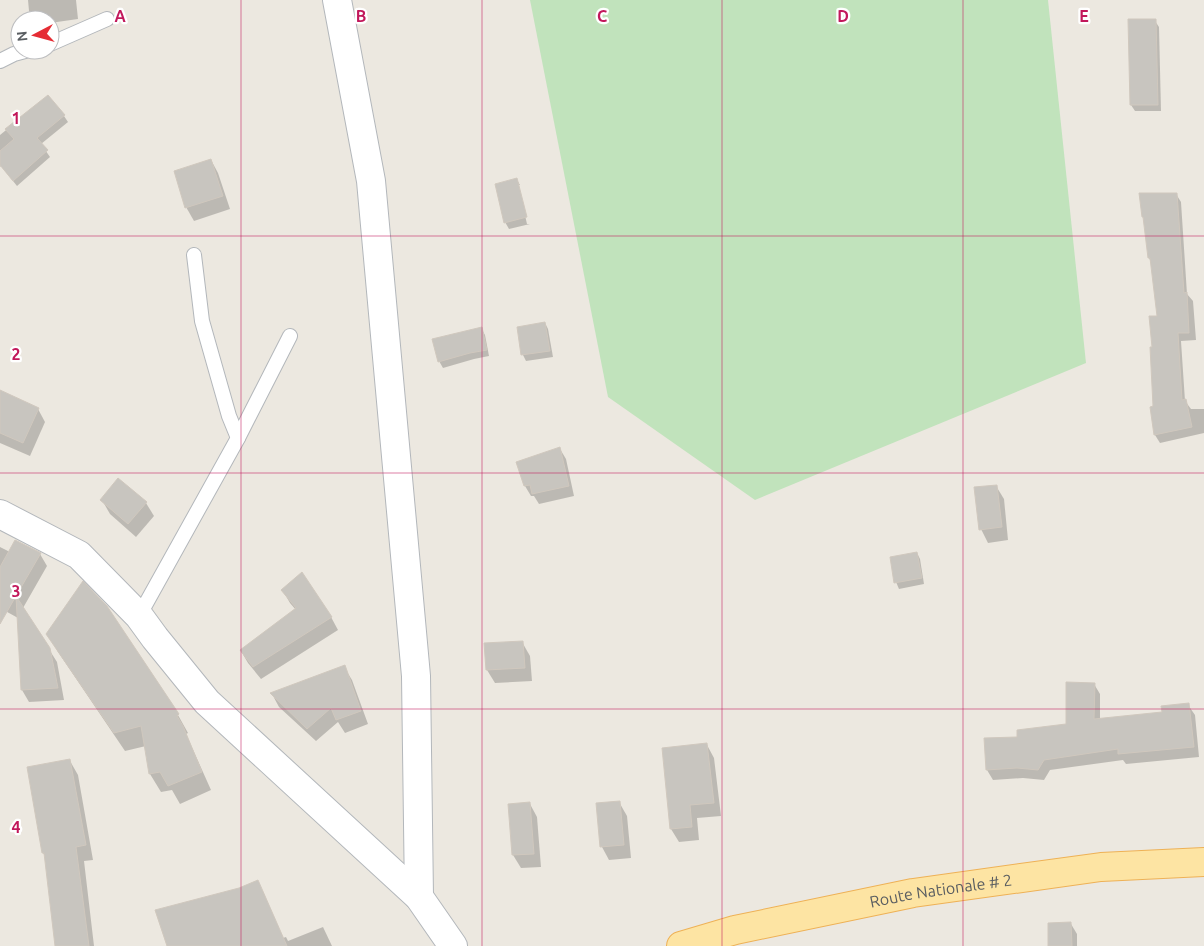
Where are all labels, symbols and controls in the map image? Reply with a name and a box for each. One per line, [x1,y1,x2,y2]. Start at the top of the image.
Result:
text: A [114,7,126,25]
text: B [356,7,366,25]
text: C [597,7,607,25]
text: D [837,7,849,25]
text: E [1079,7,1089,25]
north arrow [10,10,60,60]
text: N [14,30,31,42]
text: 1 [11,109,21,127]
text: 2 [11,345,21,363]
text: 3 [11,582,21,600]
text: 4 [11,818,21,836]
street label: Route Nationale # 2 [868,870,1013,911]

